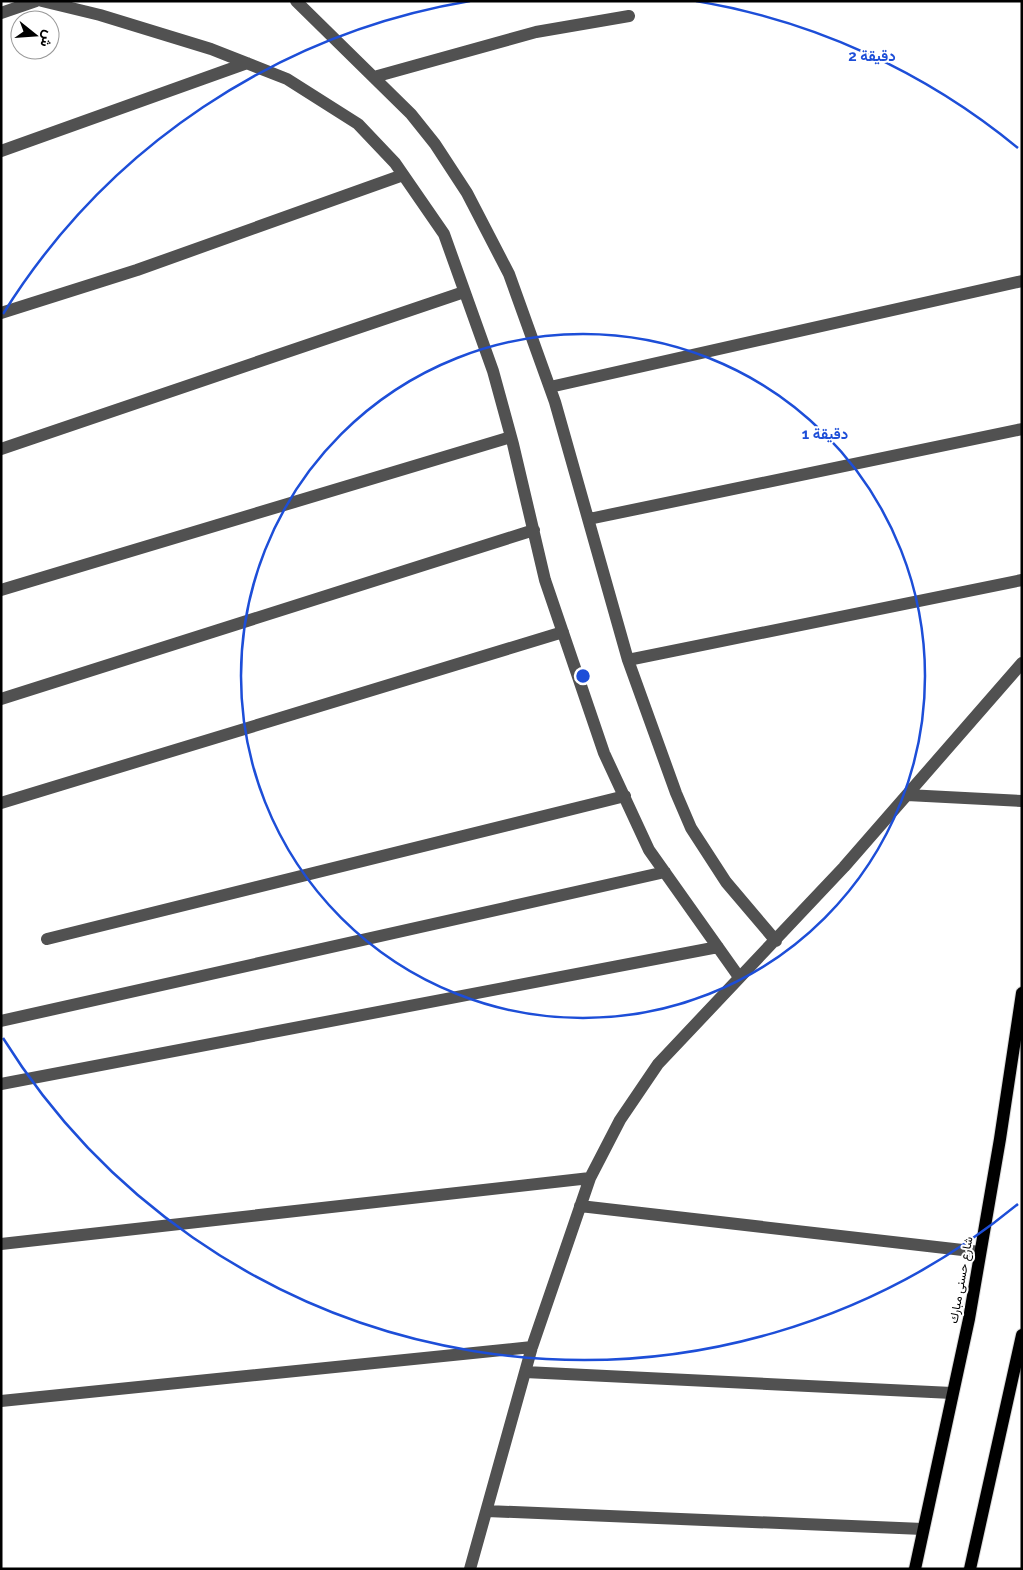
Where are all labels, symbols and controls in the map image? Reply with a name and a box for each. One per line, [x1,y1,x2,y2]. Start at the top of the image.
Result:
north arrow [10,10,60,60]
text: ش [36,28,58,49]
text: 2 دقيقة [848,47,896,65]
text: 1 دقيقة [802,425,848,443]
centre of rings [574,667,592,685]
street label: شارع حسنى مبارك [946,1236,977,1325]

